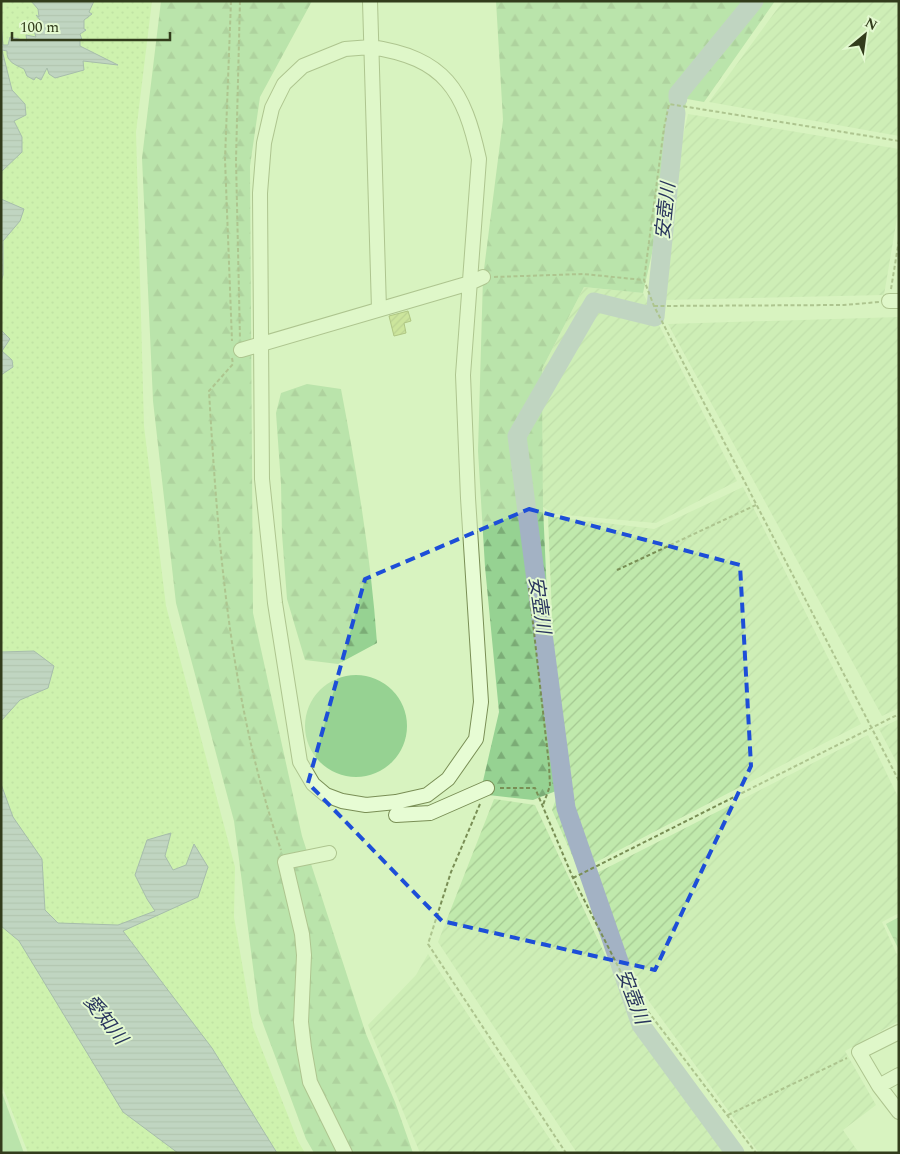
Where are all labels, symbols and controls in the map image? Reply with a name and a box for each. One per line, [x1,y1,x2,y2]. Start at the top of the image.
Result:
scale bar [12,10,170,42]
north arrow [840,10,890,60]
text: N [861,12,881,36]
text: 100 m [20,16,59,39]
water label: 安壺川 [649,179,684,241]
water label: 安壺川 [521,575,558,637]
water label: 安壺川 [608,965,656,1031]
water label: 愛知川 [76,989,135,1053]

